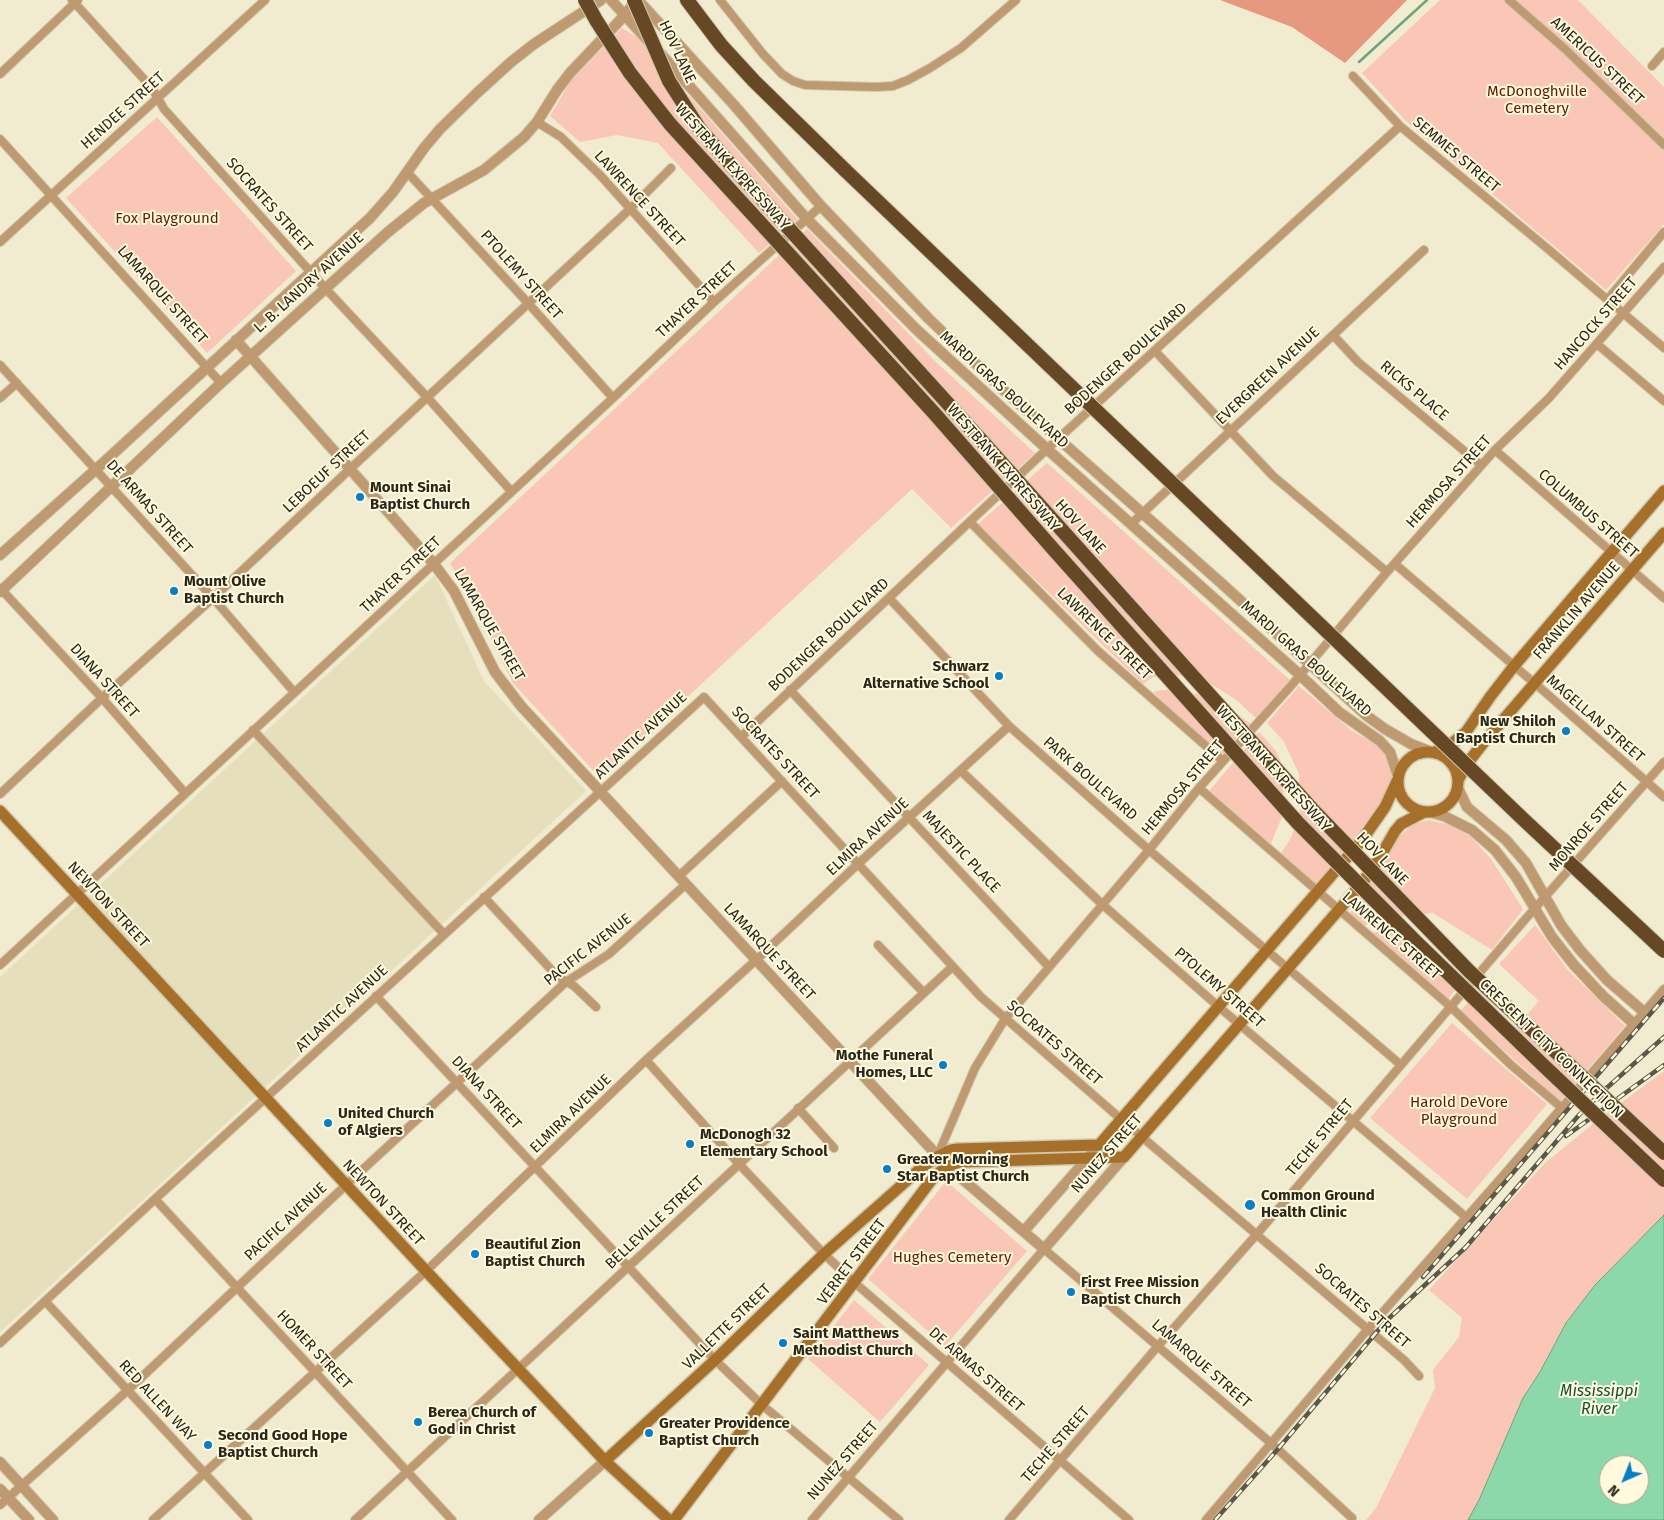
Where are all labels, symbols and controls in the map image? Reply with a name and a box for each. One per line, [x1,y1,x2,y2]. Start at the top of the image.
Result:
street label: AMERICUS STREET [1547,13,1647,109]
street label: HOV LANE [655,18,699,86]
street label: HENDEE STREET [77,69,169,153]
park label: McDonoghville Cemetery [1487,83,1587,118]
street label: WESTBANK EXPRESSWAY [671,100,793,234]
street label: SEMMES STREET [1409,113,1503,197]
street label: LAWRENCE STREET [590,147,688,251]
street label: SOCRATES STREET [222,154,316,256]
park label: Fox Playground [115,210,219,228]
street label: PTOLEMY STREET [476,227,566,323]
street label: L. B. LANDRY AVENUE [250,229,368,337]
street label: LAMARQUE STREET [113,242,211,348]
street label: THAYER STREET [653,258,741,342]
street label: HANCOCK STREET [1551,274,1641,374]
street label: BODENGER BOULEVARD [1061,299,1191,419]
street label: EVERGREEN AVENUE [1212,323,1324,429]
street label: MARDI GRAS BOULEVARD [936,327,1072,453]
street label: RICKS PLACE [1376,357,1452,425]
street label: WESTBANK EXPRESSWAY [943,401,1063,535]
street label: LEBOEUF STREET [280,427,374,517]
street label: HERMOSA STREET [1403,432,1495,532]
street label: DE ARMAS STREET [102,456,196,558]
street label: COLUMBUS STREET [1534,466,1642,562]
place label: Mount Sinai Baptist Church [370,479,470,514]
marker: Mount Sinai Baptist Church [354,491,366,503]
street label: HOV LANE [1051,496,1109,558]
street label: THAYER STREET [357,533,445,617]
street label: FRANKLIN AVENUE [1530,559,1624,663]
street label: LAMARQUE STREET [450,566,528,684]
place label: Mount Olive Baptist Church [184,573,284,608]
street label: BODENGER BOULEVARD [765,574,893,696]
street label: LAWRENCE STREET [1053,584,1155,684]
marker: Mount Olive Baptist Church [168,585,180,597]
street label: MARDI GRAS BOULEVARD [1237,597,1375,721]
street label: DIANA STREET [66,640,142,722]
place label: Schwarz Alternative School [863,658,989,693]
marker: Schwarz Alternative School [993,670,1005,682]
street label: MAGELLAN STREET [1542,672,1648,766]
street label: ATLANTIC AVENUE [591,689,691,783]
street label: WESTBANK EXPRESSWAY [1212,702,1334,836]
street label: SOCRATES STREET [727,703,823,803]
place label: New Shiloh Baptist Church [1456,713,1556,748]
marker: New Shiloh Baptist Church [1560,725,1572,737]
street label: PARK BOULEVARD [1039,733,1141,825]
street label: HERMOSA STREET [1138,737,1228,839]
street label: MONROE STREET [1545,779,1633,875]
street label: ELMIRA AVENUE [823,794,913,880]
street label: MAJESTIC PLACE [918,807,1004,897]
street label: HOV LANE [1352,829,1412,889]
street label: NEWTON STREET [64,858,152,952]
street label: LAWRENCE STREET [1338,888,1444,984]
street label: LAMARQUE STREET [719,900,819,1004]
street label: PACIFIC AVENUE [541,910,635,990]
street label: PTOLEMY STREET [1170,944,1268,1032]
street label: ATLANTIC AVENUE [292,962,392,1056]
street label: CRESCENT CITY CONNECTION [1475,976,1627,1122]
street label: SOCRATES STREET [1003,997,1105,1089]
place label: Mothe Funeral Homes, LLC [836,1047,933,1082]
street label: DIANA STREET [447,1052,525,1134]
marker: Mothe Funeral Homes, LLC [937,1059,949,1071]
street label: ELMIRA AVENUE [527,1071,615,1157]
park label: Harold DeVore Playground [1410,1094,1508,1129]
street label: TECHE STREET [1283,1096,1357,1180]
place label: United Church of Algiers [338,1105,434,1140]
street label: NUNEZ STREET [1068,1111,1146,1197]
marker: United Church of Algiers [322,1117,334,1129]
place label: McDonogh 32 Elementary School [700,1126,828,1161]
marker: McDonogh 32 Elementary School [684,1138,696,1150]
place label: Greater Morning Star Baptist Church [897,1151,1029,1186]
street label: NEWTON STREET [339,1156,427,1250]
marker: Greater Morning Star Baptist Church [881,1163,893,1175]
street label: BELLEVILLE STREET [602,1173,708,1273]
street label: PACIFIC AVENUE [241,1179,331,1265]
place label: Common Ground Health Clinic [1261,1187,1375,1222]
marker: Common Ground Health Clinic [1243,1198,1257,1212]
street label: VERRET STREET [814,1216,890,1308]
place label: Beautiful Zion Baptist Church [485,1236,585,1271]
marker: Beautiful Zion Baptist Church [469,1248,481,1260]
park label: Hughes Cemetery [893,1249,1011,1267]
street label: SOCRATES STREET [1311,1260,1413,1352]
place label: First Free Mission Baptist Church [1081,1274,1199,1309]
street label: VALLETTE STREET [679,1280,775,1374]
marker: First Free Mission Baptist Church [1065,1286,1077,1298]
street label: HOMER STREET [273,1307,355,1393]
street label: LAMARQUE STREET [1148,1316,1254,1412]
street label: DE ARMAS STREET [925,1324,1027,1416]
place label: Saint Matthews Methodist Church [793,1325,913,1360]
marker: Saint Matthews Methodist Church [777,1337,789,1349]
street label: RED ALLEN WAY [115,1356,199,1446]
water label: Mississippi River [1560,1382,1638,1420]
street label: TECHE STREET [1018,1403,1094,1487]
place label: Berea Church of God in Christ [428,1404,536,1439]
place label: Greater Providence Baptist Church [659,1415,790,1450]
marker: Berea Church of God in Christ [412,1416,424,1428]
street label: NUNEZ STREET [804,1418,882,1504]
place label: Second Good Hope Baptist Church [218,1427,347,1462]
marker: Greater Providence Baptist Church [643,1427,655,1439]
marker: Second Good Hope Baptist Church [202,1439,214,1451]
north arrow [1599,1455,1649,1505]
text: N [1605,1481,1623,1500]

